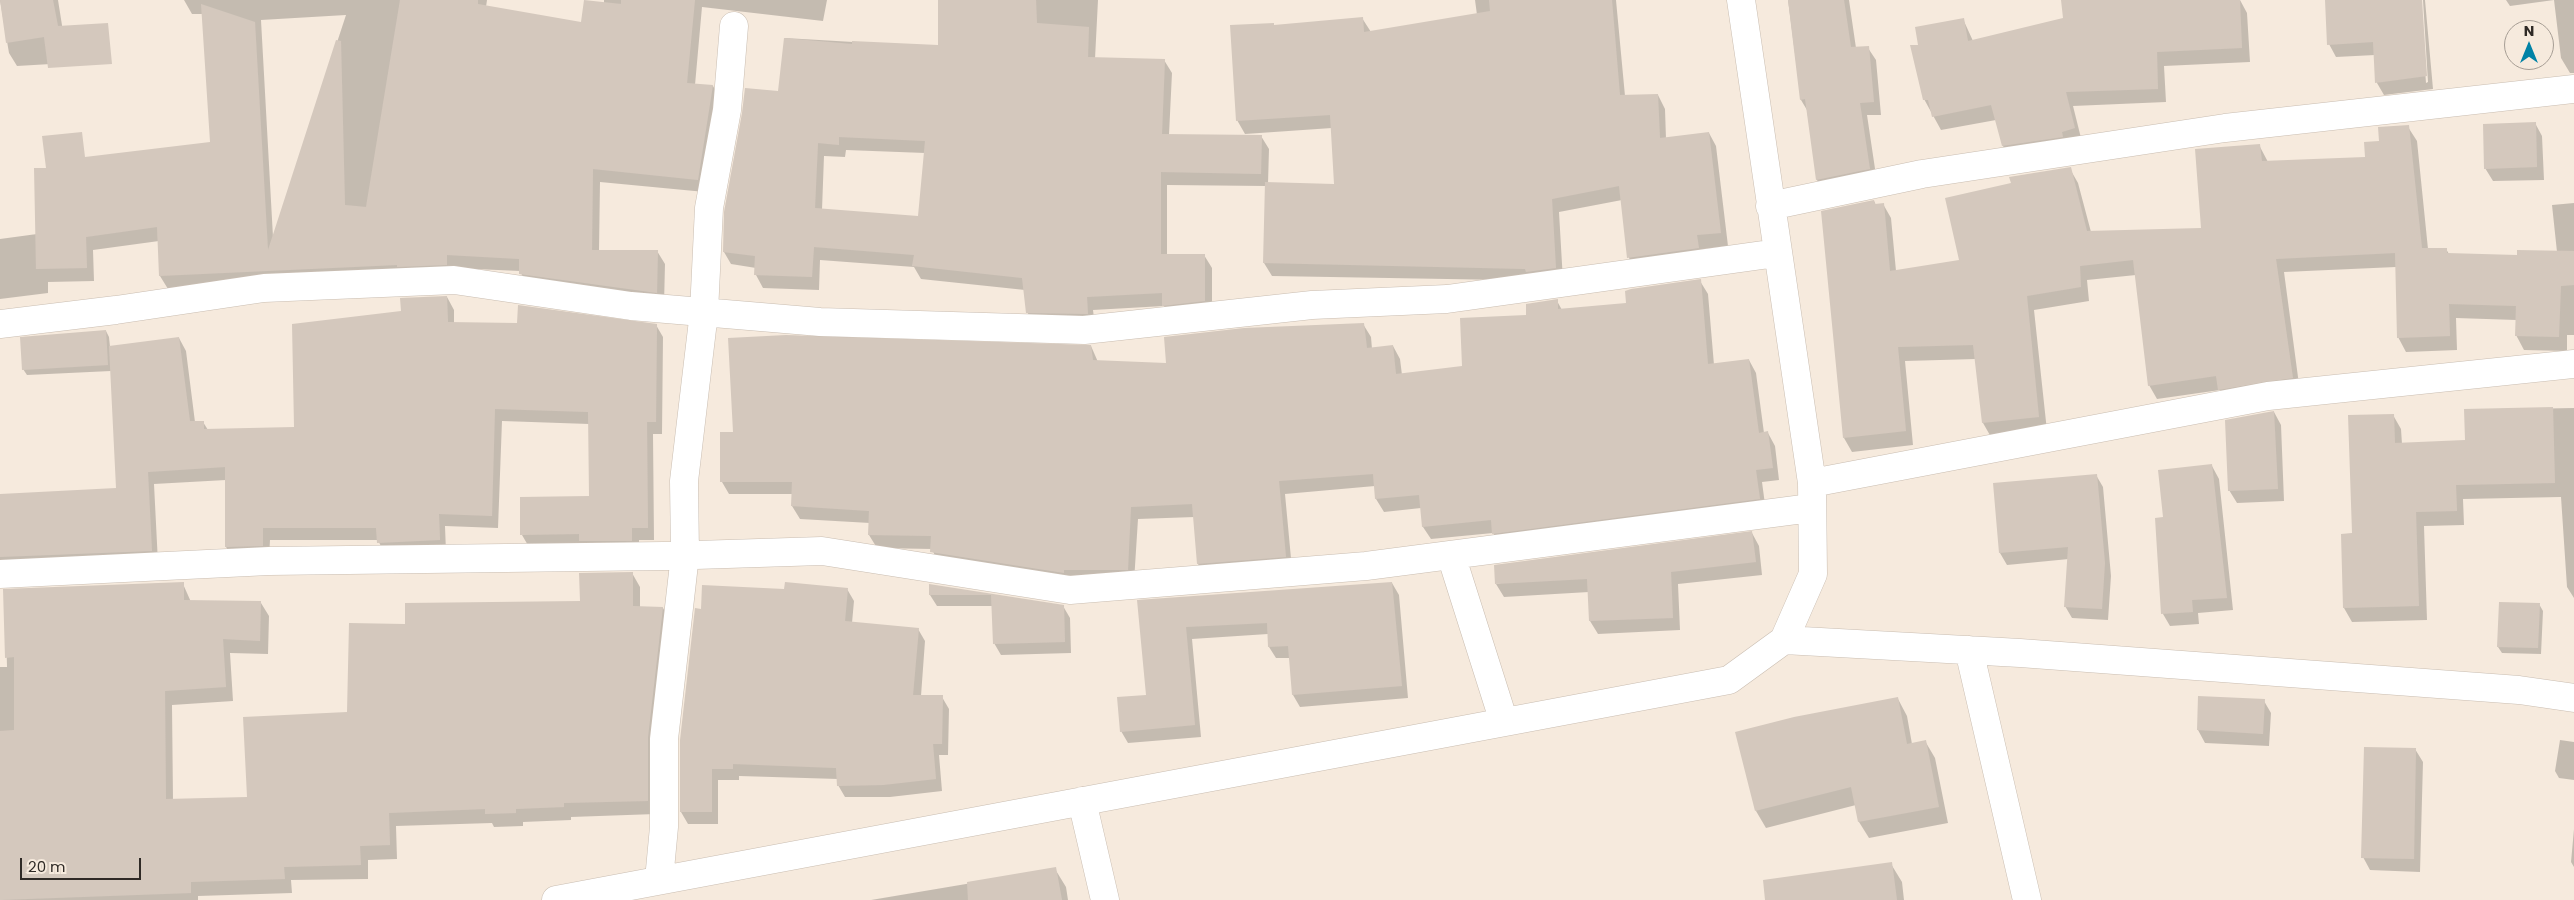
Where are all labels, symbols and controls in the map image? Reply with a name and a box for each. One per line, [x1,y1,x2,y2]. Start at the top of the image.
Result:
north arrow [2504,20,2554,70]
text: N [2524,21,2534,41]
scale bar [22,848,144,880]
text: 20 m [28,856,66,877]

